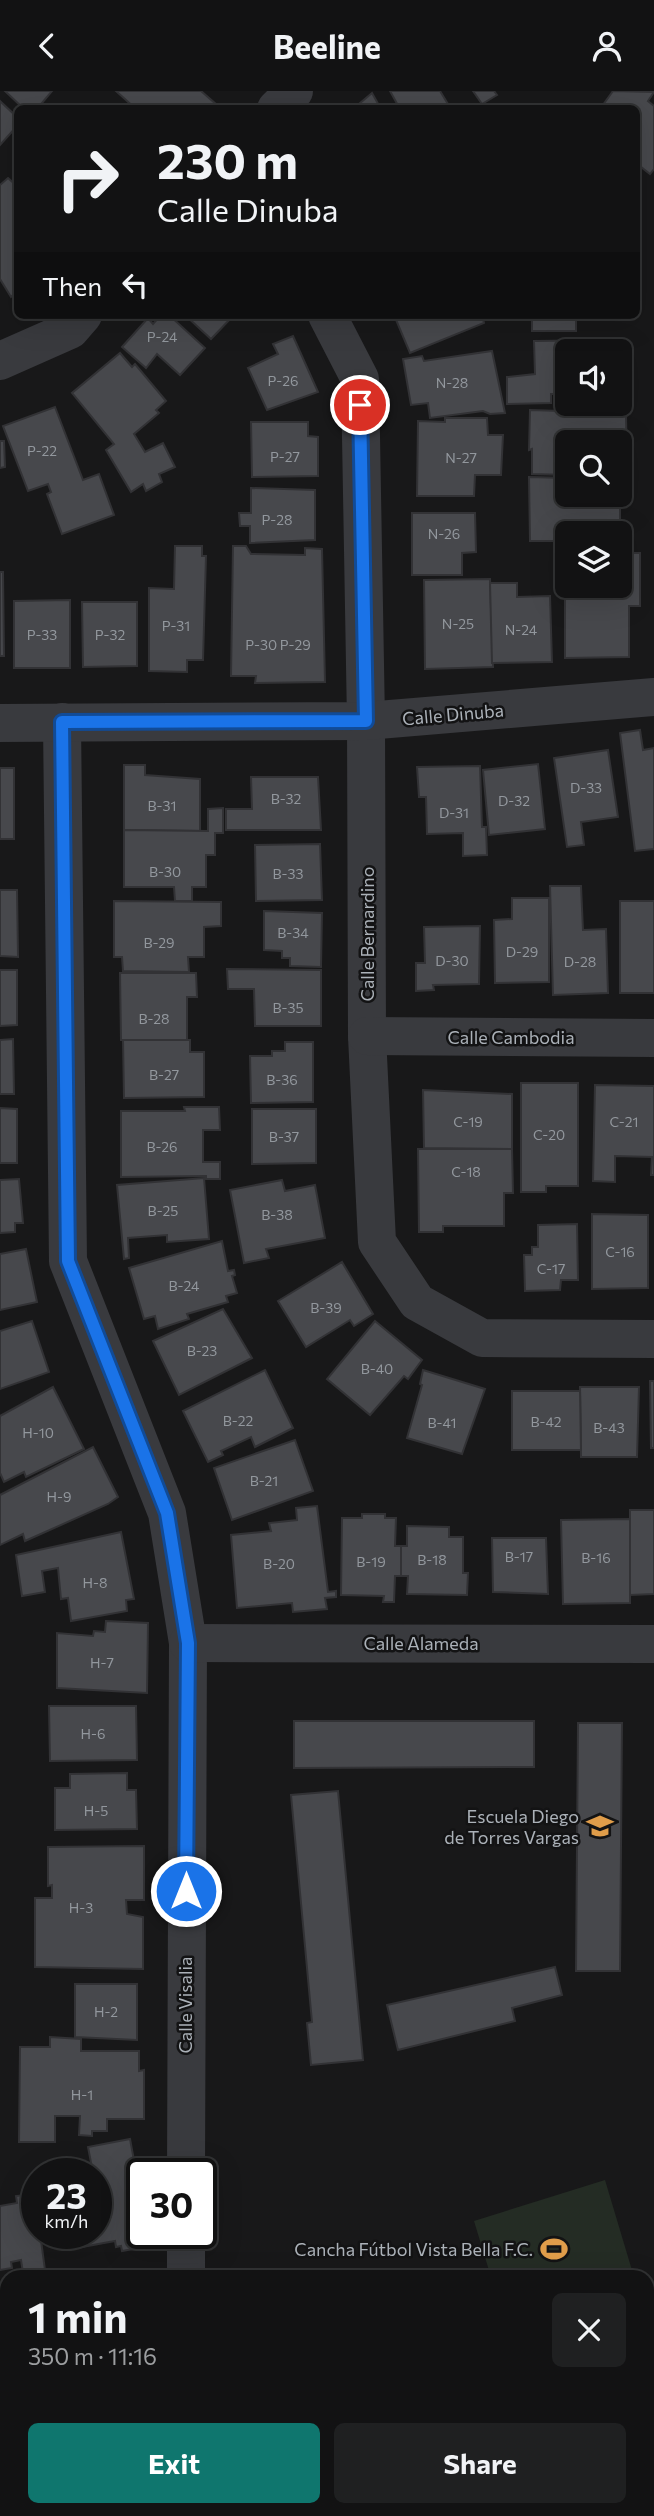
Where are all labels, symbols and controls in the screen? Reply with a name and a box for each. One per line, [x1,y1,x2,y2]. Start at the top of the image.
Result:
text: Beeline [273,26,381,66]
icon: back [28,27,66,65]
icon: person [588,27,626,65]
text: 230 m [157,129,298,189]
icon: right [42,133,133,224]
text: Calle Dinuba [157,189,339,229]
icon: left [116,266,154,304]
text: Then [42,270,102,301]
house number: P-24 [147,328,178,345]
map controls [555,339,632,598]
button: sound [555,339,632,416]
house number: P-26 [268,372,298,389]
house number: N-28 [436,374,468,391]
pin [330,375,390,435]
icon: arrive [341,386,379,424]
button: search [555,430,632,507]
house number: P-22 [27,442,57,459]
house number: P-27 [270,448,300,465]
house number: N-27 [445,449,477,466]
house number: P-28 [262,511,292,528]
button: layers [555,521,632,598]
house number: N-26 [428,525,460,542]
house number: N-25 [442,615,474,632]
house number: P-31 [162,617,190,634]
house number: N-24 [505,621,538,638]
house number: P-33 [27,626,57,643]
house number: P-32 [95,626,125,643]
house number: P-30 P-29 [245,636,311,653]
street label: Calle Dinuba [401,699,505,729]
house number: D-33 [570,779,602,796]
house number: B-32 [271,790,302,807]
house number: D-32 [498,792,530,809]
house number: B-31 [148,797,176,814]
house number: D-31 [439,804,469,821]
house number: B-30 [149,863,181,880]
house number: B-33 [273,865,303,882]
street label: Calle Bernardino [356,867,378,1001]
house number: B-34 [277,924,309,941]
house number: B-29 [143,934,175,951]
house number: D-29 [506,943,538,960]
house number: D-30 [435,952,469,969]
house number: D-28 [564,953,596,970]
house number: B-35 [273,999,303,1016]
house number: B-28 [138,1010,170,1027]
street label: Calle Cambodia [447,1026,575,1048]
house number: B-27 [149,1066,179,1083]
house number: B-36 [266,1071,298,1088]
house number: C-19 [453,1113,483,1130]
house number: C-21 [609,1113,639,1130]
house number: C-20 [533,1126,565,1143]
house number: B-37 [269,1128,299,1145]
house number: B-26 [146,1138,178,1155]
house number: C-18 [451,1163,481,1180]
house number: B-25 [148,1202,178,1219]
house number: B-38 [261,1206,293,1223]
house number: C-16 [605,1243,635,1260]
house number: C-17 [537,1260,565,1277]
house number: B-24 [169,1277,200,1294]
house number: B-39 [310,1299,342,1316]
house number: B-23 [187,1342,217,1359]
house number: B-40 [361,1360,393,1377]
house number: B-22 [223,1412,253,1429]
house number: B-42 [531,1413,562,1430]
house number: B-41 [428,1414,456,1431]
house number: B-43 [593,1419,625,1436]
house number: H-10 [22,1424,54,1441]
house number: B-21 [250,1472,278,1489]
house number: H-9 [47,1488,71,1505]
house number: B-17 [505,1548,533,1565]
house number: B-16 [581,1549,611,1566]
house number: B-18 [417,1551,447,1568]
house number: B-19 [356,1553,386,1570]
house number: B-20 [263,1555,295,1572]
house number: H-8 [83,1574,107,1591]
street label: Calle Alameda [363,1632,479,1654]
house number: H-7 [90,1654,114,1671]
house number: H-6 [81,1725,105,1742]
house number: H-5 [84,1802,108,1819]
place label: Escuela Diego de Torres Vargas [444,1805,579,1848]
school or university icon: Escuela Diego de Torres Vargas [585,1811,615,1841]
position arrow [149,1854,223,1928]
house number: H-3 [69,1899,93,1916]
street label: Calle Visalia [174,1956,196,2054]
house number: H-2 [94,2003,118,2020]
house number: H-1 [71,2086,93,2103]
speed limit sign: 30 [126,2158,217,2249]
text: 23 [46,2173,87,2216]
text: km/h [45,2210,88,2232]
sports icon: Cancha Fútbol Vista Bella F.C. [539,2234,569,2264]
place label: Cancha Fútbol Vista Bella F.C. [294,2238,533,2260]
text: 1 min [28,2290,128,2342]
button: close [552,2293,626,2367]
text: 350 m · 11:16 [28,2342,157,2370]
button: Exit [28,2423,320,2503]
button: Share [334,2423,626,2503]

